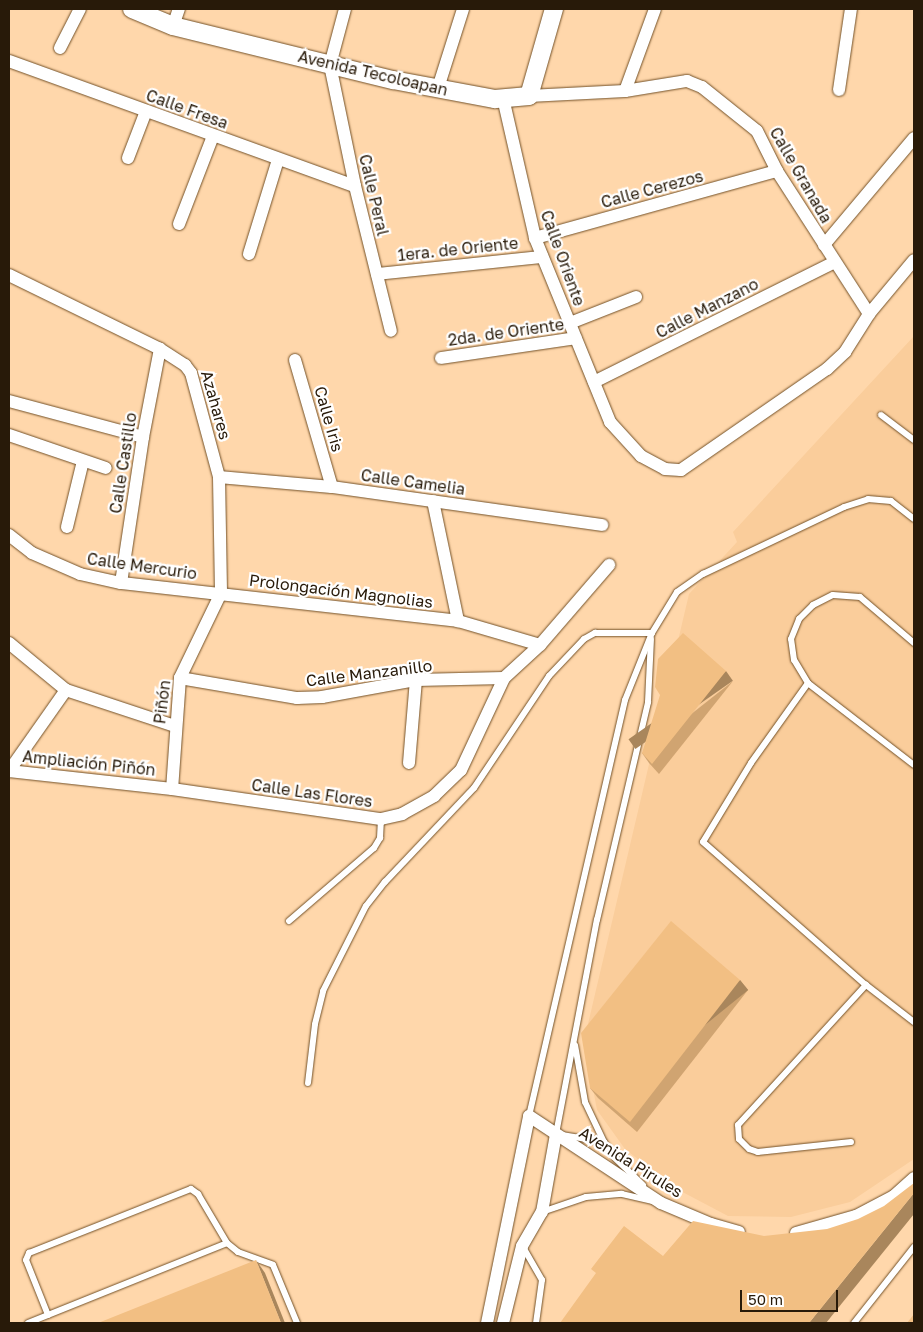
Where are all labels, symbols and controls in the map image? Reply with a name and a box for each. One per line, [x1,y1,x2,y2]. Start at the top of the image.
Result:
street label: Avenida Tecoloapan [296,46,450,100]
street label: Calle Fresa [143,85,231,133]
street label: Calle Granada [766,124,836,226]
street label: Calle Peral [355,152,393,238]
street label: Calle Cerezos [599,166,705,212]
street label: Calle Oriente [537,208,589,308]
street label: 1era. de Oriente [397,233,519,265]
street label: Calle Manzano [652,274,762,342]
street label: 2da. de Oriente [447,314,565,350]
street label: Azahares [197,368,235,442]
street label: Calle Iris [310,384,348,454]
street label: Calle Castillo [106,411,140,515]
street label: Calle Camelia [360,465,466,499]
street label: Calle Mercurio [86,549,198,583]
street label: Prolongación Magnolias [248,570,434,612]
street label: Calle Manzanillo [305,656,433,690]
street label: Piñón [150,679,174,725]
street label: Ampliación Piñón [22,746,156,780]
street label: Calle Las Flores [250,775,374,811]
street label: Avenida Pirules [576,1123,686,1201]
scale bar [743,1280,840,1312]
text: 50 m [748,1290,783,1308]

